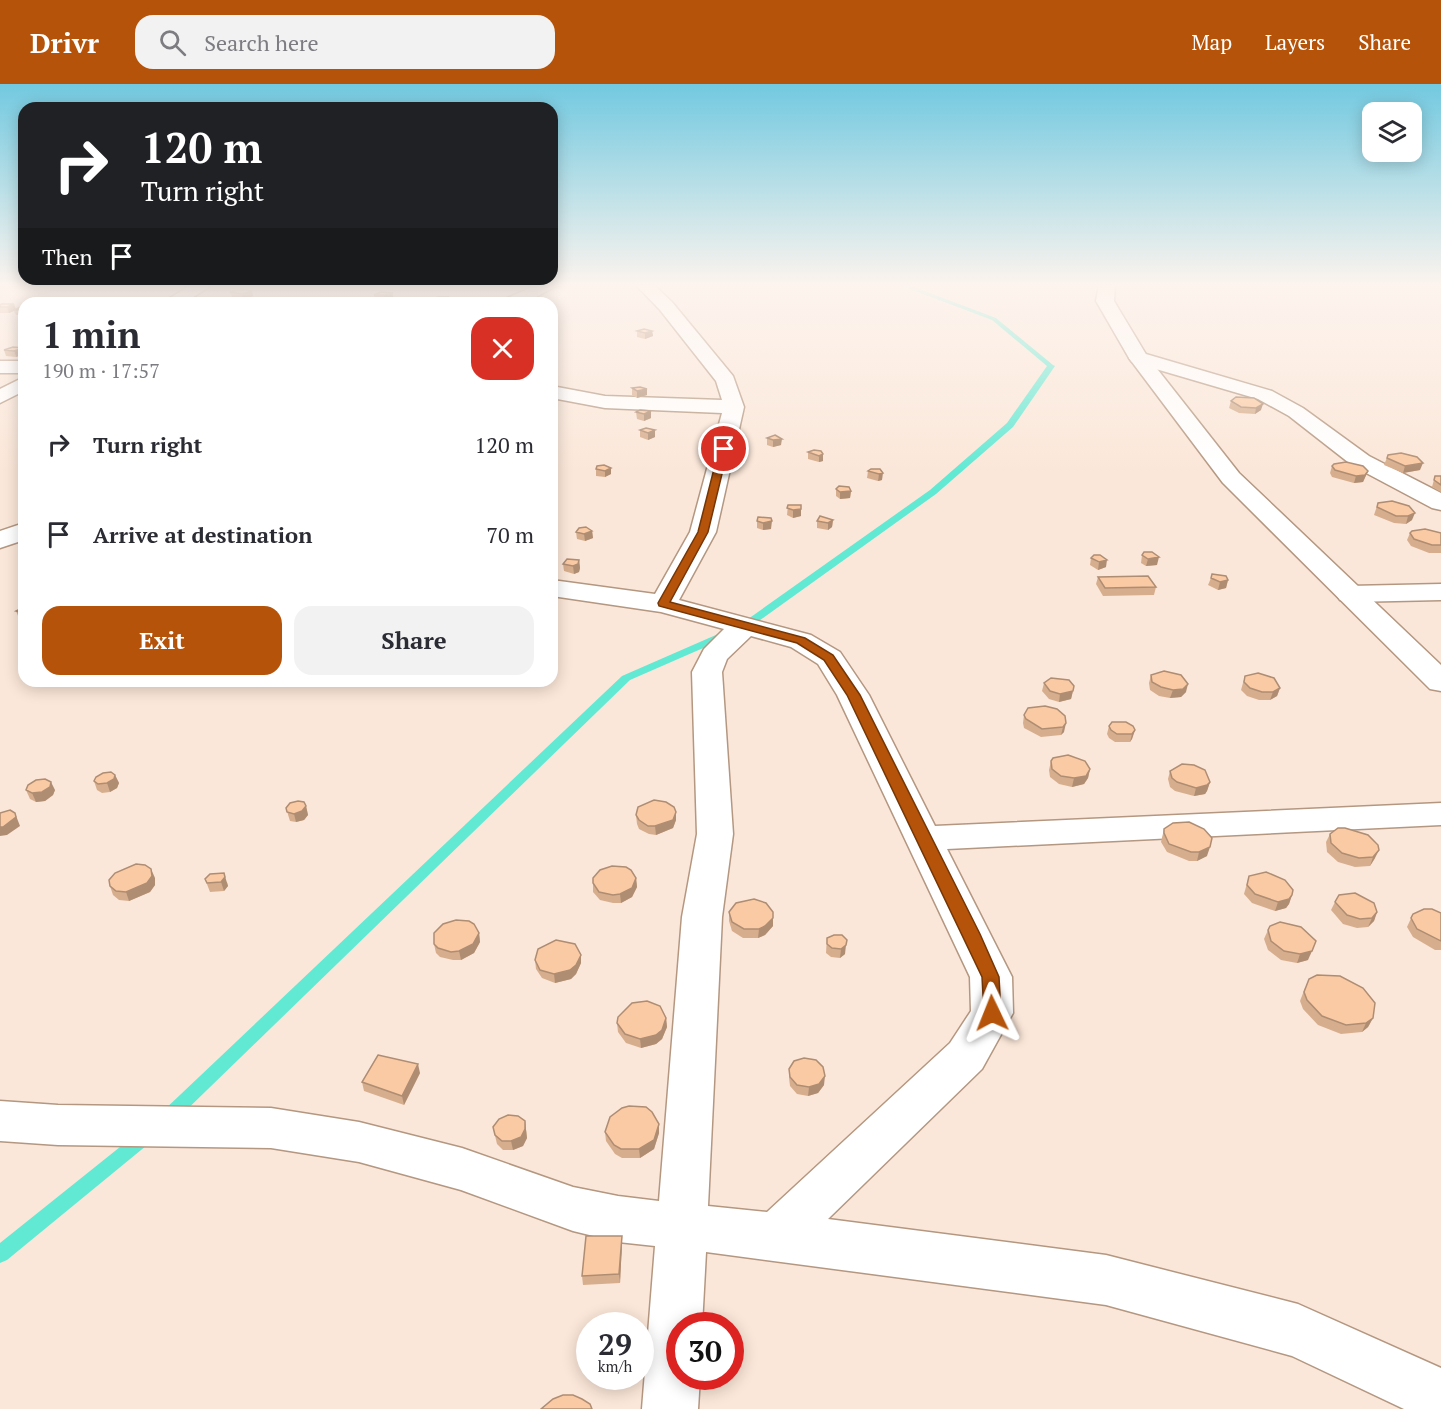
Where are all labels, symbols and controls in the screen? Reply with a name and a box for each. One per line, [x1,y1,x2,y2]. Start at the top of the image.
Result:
search box [135,15,555,69]
text: Drivr [30,24,99,61]
icon: search [156,26,189,59]
text: Search here [204,28,319,57]
text: Map [1191,28,1232,56]
text: Layers [1265,28,1325,56]
text: Share [1358,28,1411,56]
map controls [1362,102,1422,162]
button: layers [1362,102,1422,162]
text: 120 m [141,119,262,175]
icon: right [42,126,120,204]
text: Turn right [141,173,264,209]
icon: arrive [105,240,138,273]
text: Then [42,242,93,271]
text: 1 min [42,311,140,358]
button: close [471,317,534,380]
text: 190 m · 17:57 [42,357,160,384]
pin [698,423,749,474]
icon: right [42,428,75,461]
text: Turn right [93,430,202,459]
text: 120 m [474,430,534,459]
icon: arrive [707,432,740,465]
icon: arrive [42,518,75,551]
text: Arrive at destination [93,520,312,549]
text: 70 m [486,520,534,549]
button: Exit [42,606,282,675]
button: Share [294,606,534,675]
position arrow [960,981,1024,1045]
speed limit sign: 30 [666,1312,744,1390]
text: 29 [598,1324,632,1364]
text: km/h [598,1356,632,1376]

